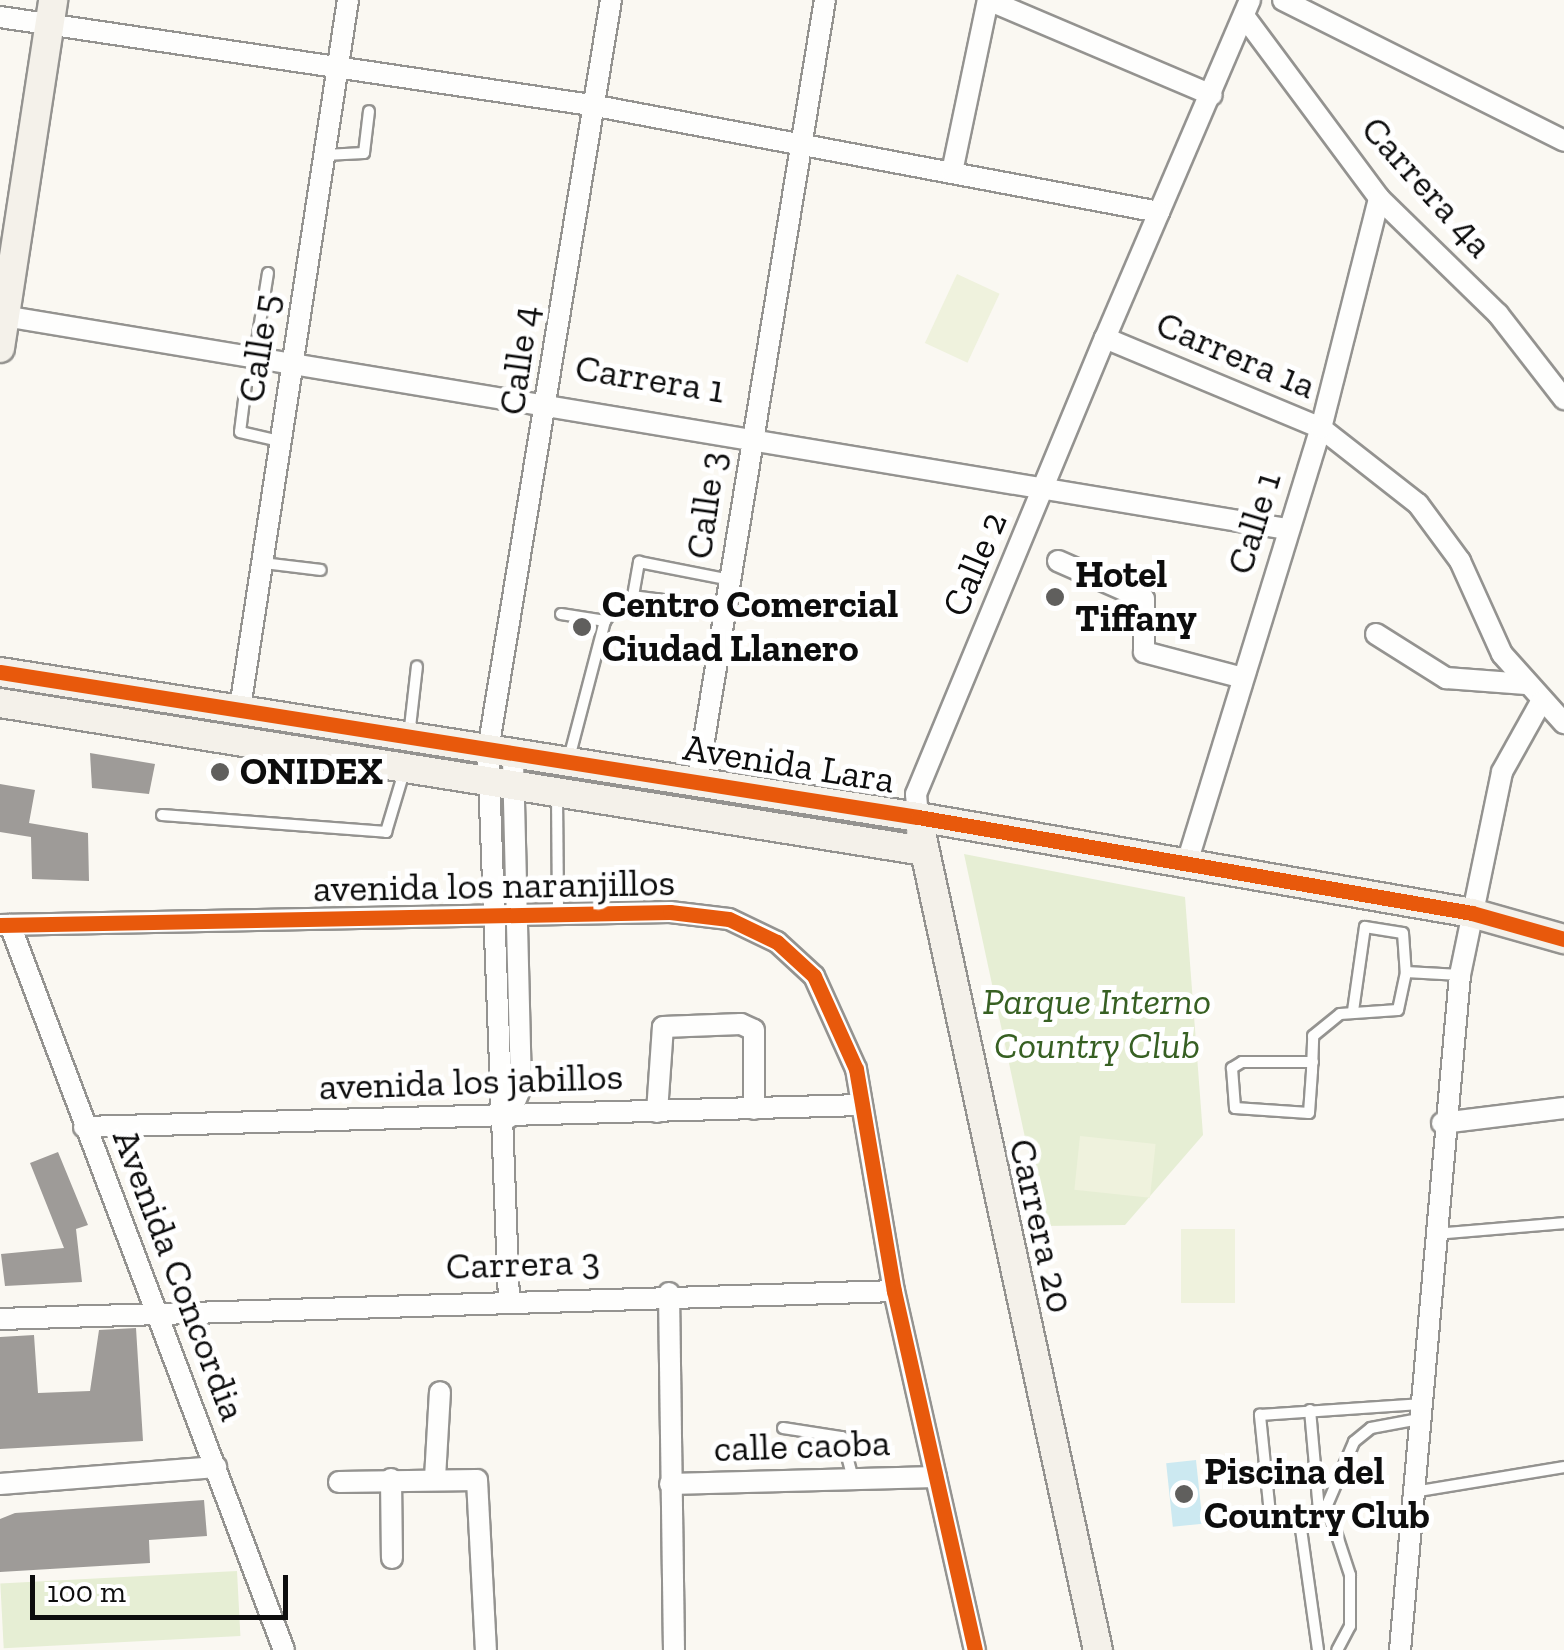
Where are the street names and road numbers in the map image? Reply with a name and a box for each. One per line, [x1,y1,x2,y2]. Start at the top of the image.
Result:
street label: Carrera 4a [1352,107,1502,267]
street label: Calle 5 [228,291,290,405]
street label: Carrera 1a [1149,301,1323,409]
street label: Calle 4 [489,302,549,418]
street label: Carrera 1 [572,345,728,413]
street label: Calle 3 [676,448,736,562]
street label: Calle 1 [1217,466,1291,580]
street label: Calle 2 [933,505,1017,623]
street label: Avenida Lara [680,725,898,803]
street label: avenida los naranjillos [313,860,675,912]
street label: avenida los jabillos [318,1054,624,1110]
street label: Avenida Concordia [102,1123,256,1427]
street label: Carrera 20 [999,1135,1083,1317]
street label: Carrera 3 [445,1239,601,1289]
street label: calle caoba [713,1420,891,1472]

